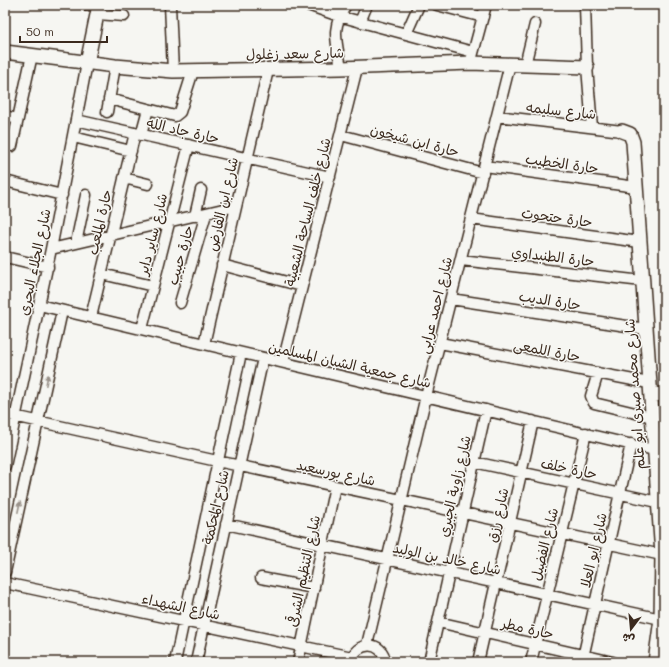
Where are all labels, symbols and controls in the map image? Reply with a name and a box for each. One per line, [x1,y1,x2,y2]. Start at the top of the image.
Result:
scale bar [20,18,107,44]
text: 50 m [26,23,54,39]
street label: شارع سعد زغلول [246,43,344,64]
street label: شارع سليمه [525,97,597,124]
street label: حارة جاد الله [145,112,221,148]
street label: حارة ابن شيخون [369,119,461,161]
street label: شارع خلف الساحة الشعبية [279,136,336,289]
street label: حارة الخطيب [524,148,600,178]
street label: شارع ابن الفارض [202,155,243,253]
street label: حارة الملعب [82,187,116,257]
street label: شارع ساير داير [132,191,172,278]
street label: حارة حتحوت [520,203,594,231]
street label: شارع الجلاء البحرى [13,207,56,317]
street label: حارة حبيب [162,223,198,287]
street label: حارة الطنبداوي [510,241,596,272]
street label: شارع احمد عرابى [414,255,457,356]
street label: حارة الديب [518,286,582,314]
street label: شارع محمد صبرى ابو علم [619,318,651,470]
street label: حارة اللمعى [512,334,582,367]
street label: شارع جمعية الشبان المسلمين [267,336,433,393]
one-way arrow [44,374,50,386]
street label: شارع زاوية الجبري [433,433,477,539]
street label: حارة خلف [539,453,599,483]
street label: شارع بورسعيد [295,454,377,491]
street label: شارع المحكمة [197,468,234,546]
street label: شارع رزق [481,486,513,544]
one-way arrow [17,501,23,513]
street label: شارع الفضيل [526,506,563,583]
street label: شارع ابو العلا [575,511,612,590]
street label: شارع التنظيم الشرقى [282,513,326,629]
street label: شارع خالد بن الوليد [391,537,503,580]
street label: شارع الشهداء [140,588,222,625]
north arrow [611,609,651,649]
street label: حارة مطر [499,613,556,643]
text: ش [620,630,636,648]

